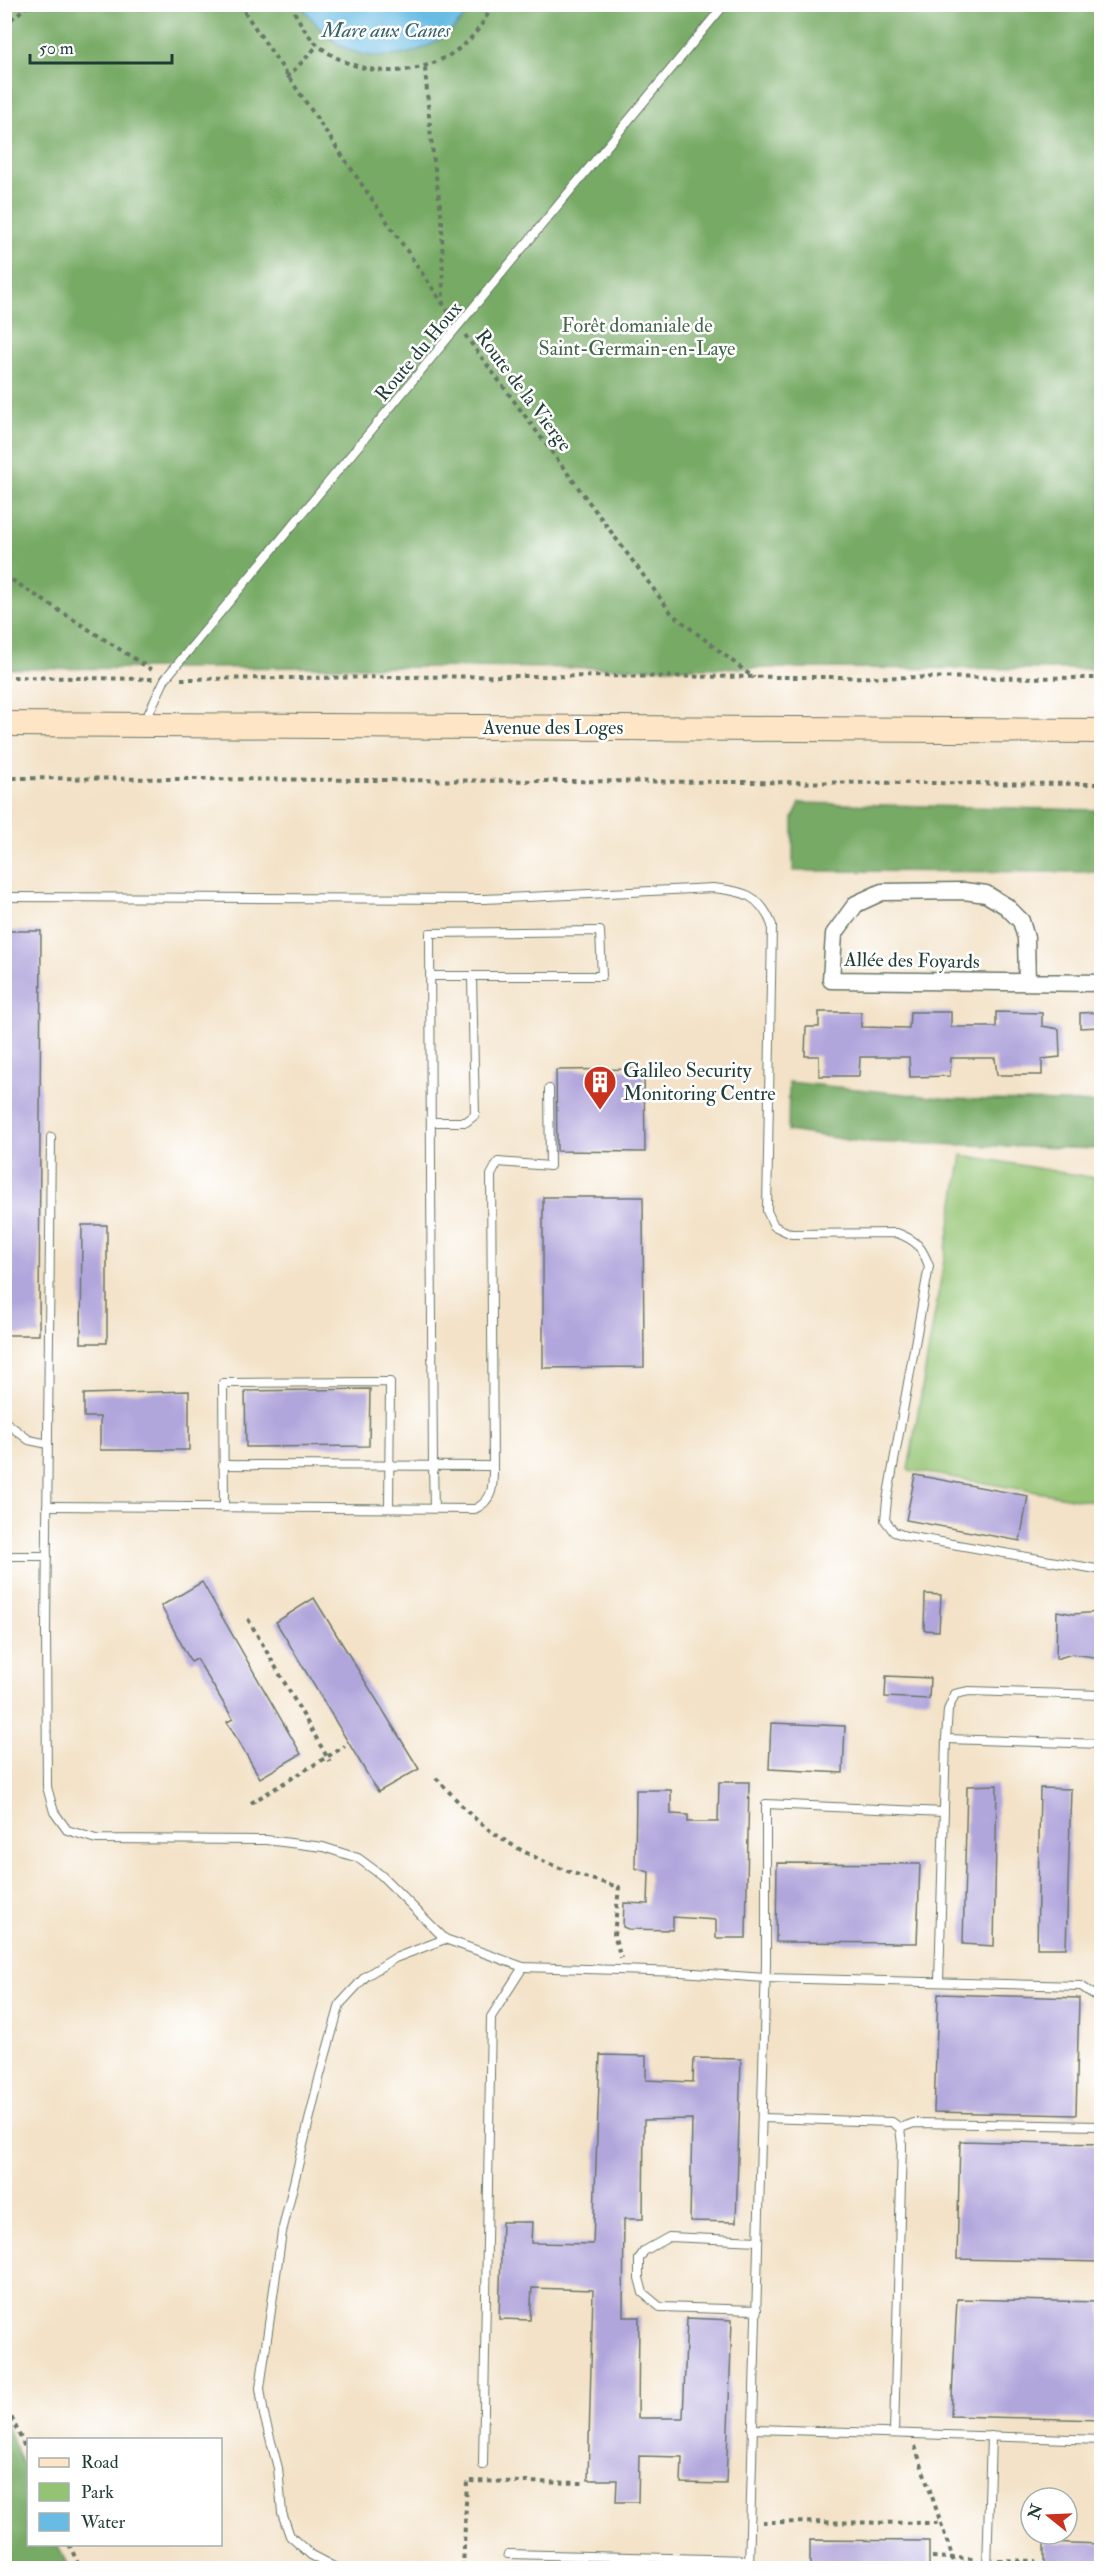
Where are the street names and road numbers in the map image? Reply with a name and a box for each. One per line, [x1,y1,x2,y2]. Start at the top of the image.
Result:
street label: Route du Houx [369,296,467,406]
street label: Route de la Vierge [470,324,578,456]
street label: Avenue des Loges [482,715,623,740]
street label: Allée des Foyards [843,947,980,974]

